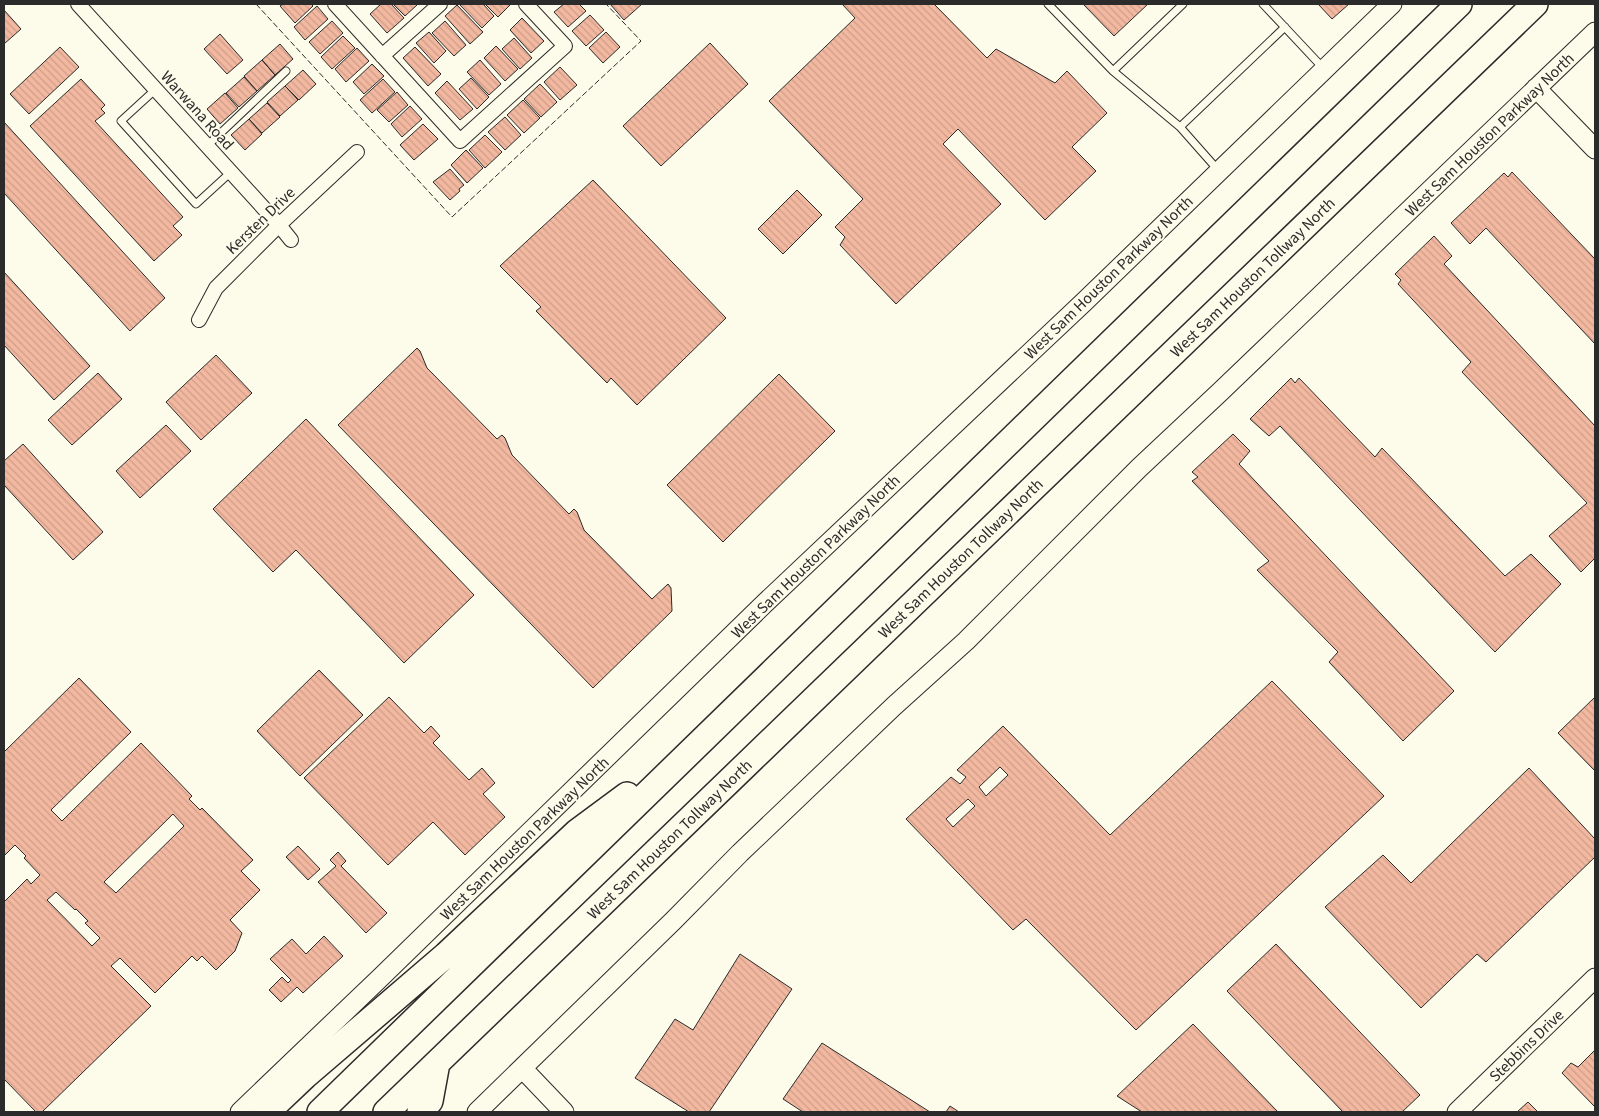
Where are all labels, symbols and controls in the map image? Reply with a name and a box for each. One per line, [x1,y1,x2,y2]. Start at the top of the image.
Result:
street label: West Sam Houston Parkway North [1400,48,1579,222]
street label: Warwana Road [156,66,239,155]
street label: Kersten Drive [221,182,300,259]
street label: West Sam Houston Parkway North [1019,191,1198,365]
street label: West Sam Houston Tollway North [1165,193,1340,363]
street label: West Sam Houston Parkway North [726,470,905,644]
street label: West Sam Houston Tollway North [873,474,1048,644]
street label: West Sam Houston Parkway North [435,752,614,926]
street label: West Sam Houston Tollway North [582,755,757,925]
street label: Stebbins Drive [1484,1004,1569,1087]

